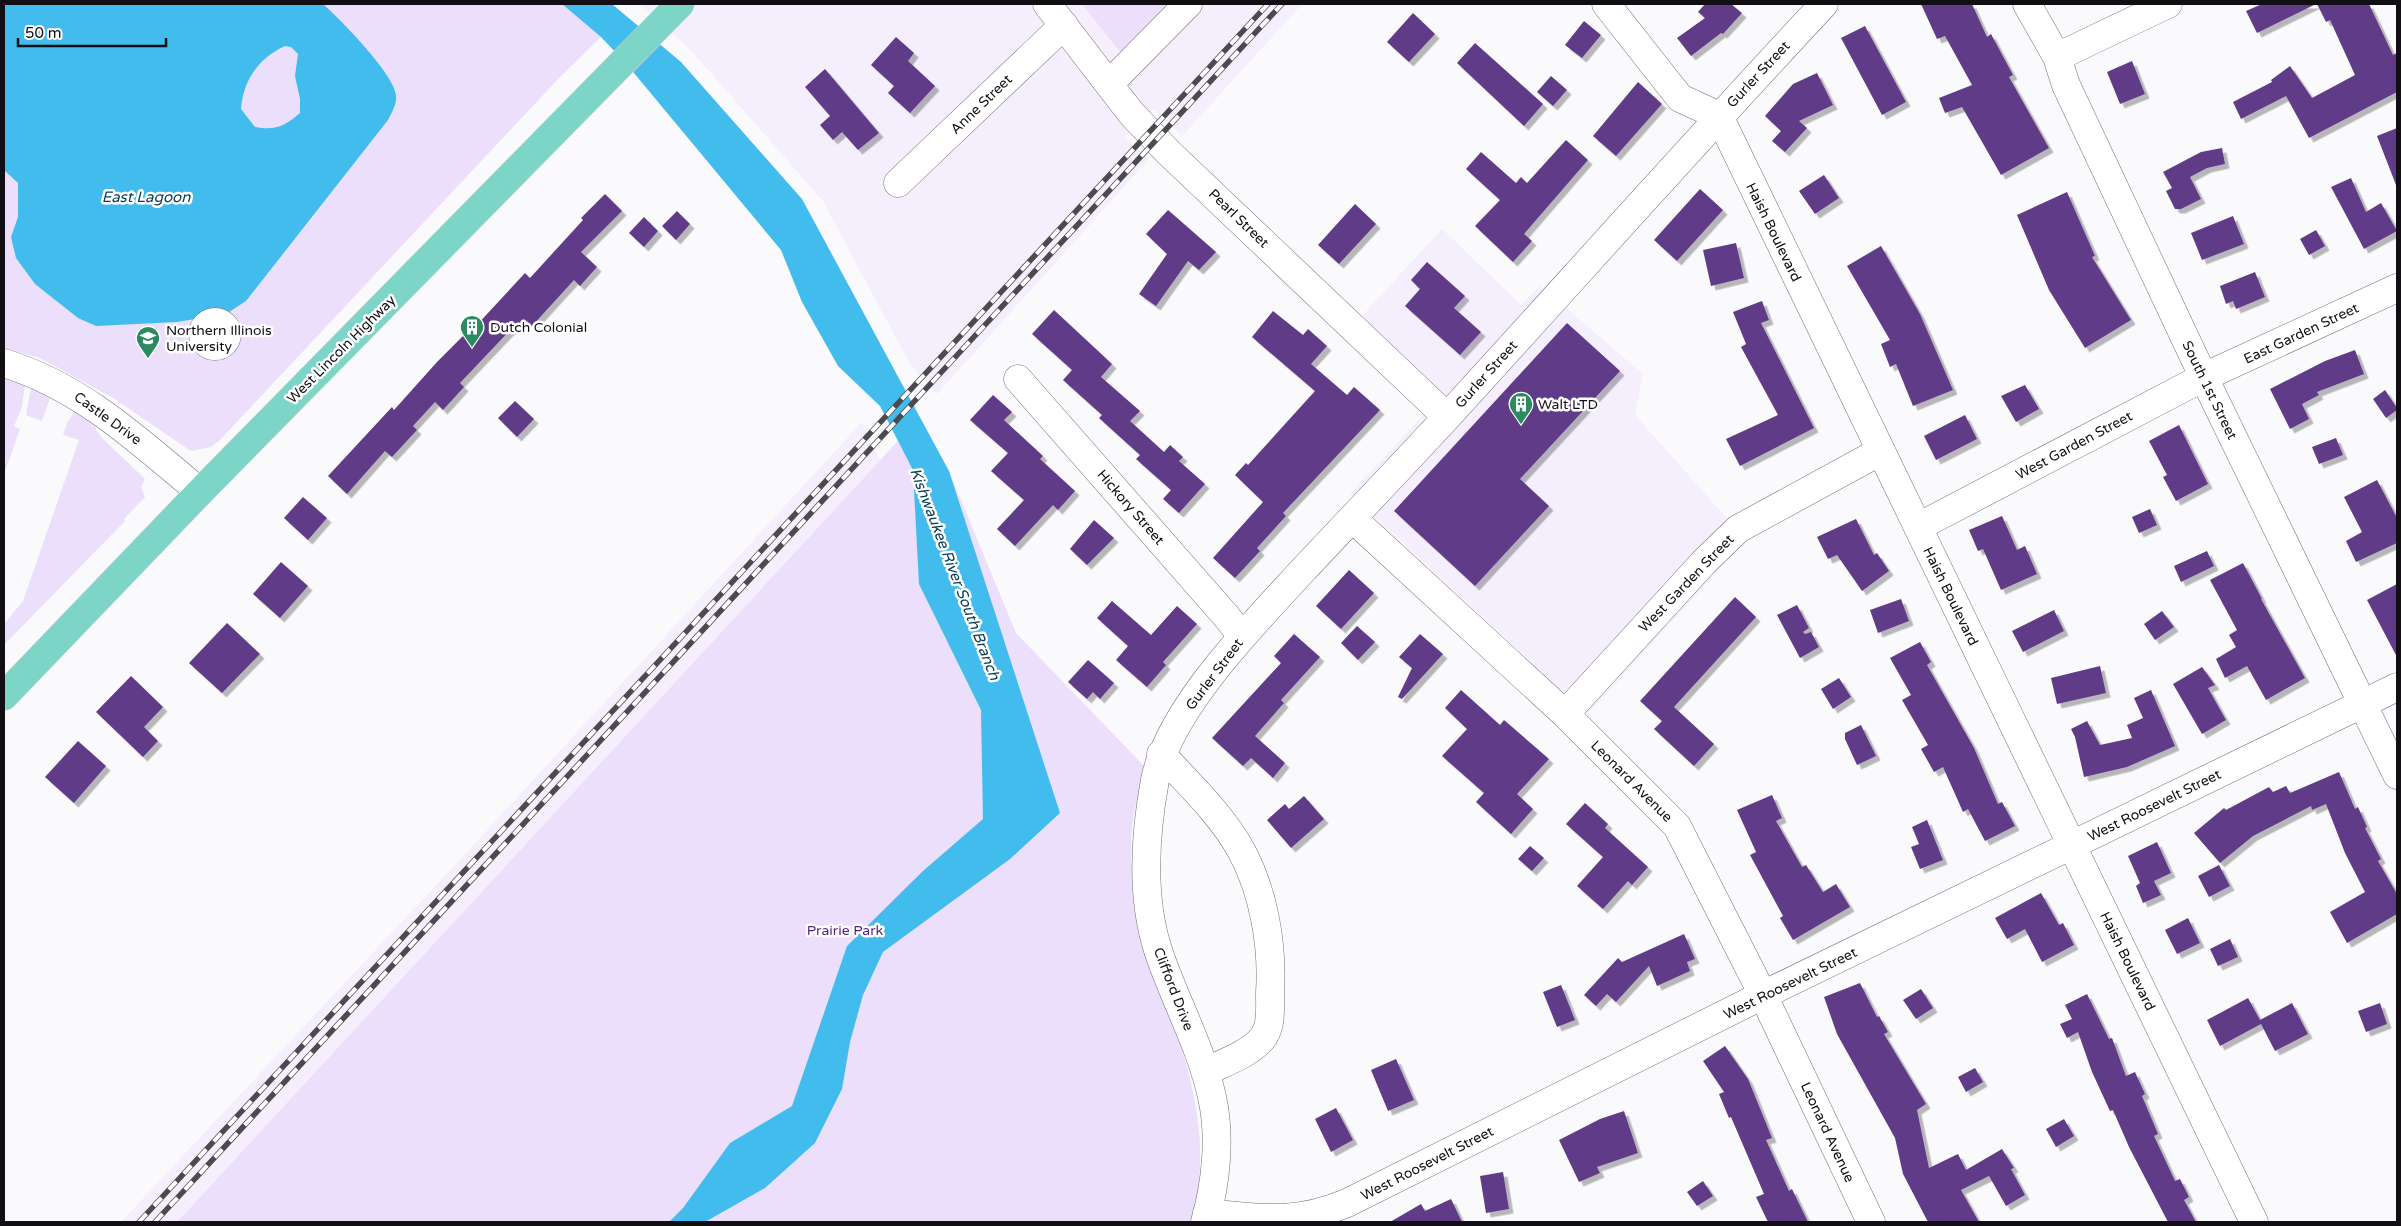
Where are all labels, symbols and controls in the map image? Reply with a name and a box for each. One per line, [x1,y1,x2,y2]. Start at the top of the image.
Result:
scale bar [18,15,165,47]
text: 50 m [25,24,62,42]
street label: Gurler Street [1723,37,1794,111]
street label: Anne Street [947,70,1016,138]
street label: Haish Boulevard [1742,180,1805,284]
street label: Pearl Street [1205,185,1273,252]
water label: East Lagoon [102,188,191,206]
street label: West Lincoln Highway [284,291,399,407]
street label: East Garden Street [2241,299,2362,368]
building icon: Dutch Colonial [459,314,485,348]
place label: Dutch Colonial [490,319,587,336]
place label: Northern Illinois University [166,322,272,355]
school or university icon: Northern Illinois University [135,325,161,359]
street label: Gurler Street [1452,337,1522,412]
street label: South 1st Street [2178,338,2241,443]
street label: Castle Drive [71,388,145,449]
building icon: Walt LTD [1508,391,1534,425]
place label: Walt LTD [1538,396,1598,413]
street label: West Garden Street [2013,407,2136,483]
water label: Kishwaukee River South Branch [906,465,1004,683]
street label: Hickory Street [1093,466,1168,549]
street label: West Garden Street [1635,530,1738,636]
street label: Haish Boulevard [1919,544,1982,648]
street label: Gurler Street [1182,635,1247,713]
street label: Leonard Avenue [1587,737,1676,826]
street label: West Roosevelt Street [2085,765,2224,845]
street label: Haish Boulevard [2096,909,2159,1013]
park label: Prairie Park [807,922,884,939]
street label: West Roosevelt Street [1721,943,1860,1023]
street label: Clifford Drive [1150,945,1197,1033]
street label: Leonard Avenue [1797,1079,1858,1185]
street label: West Roosevelt Street [1358,1122,1497,1204]

